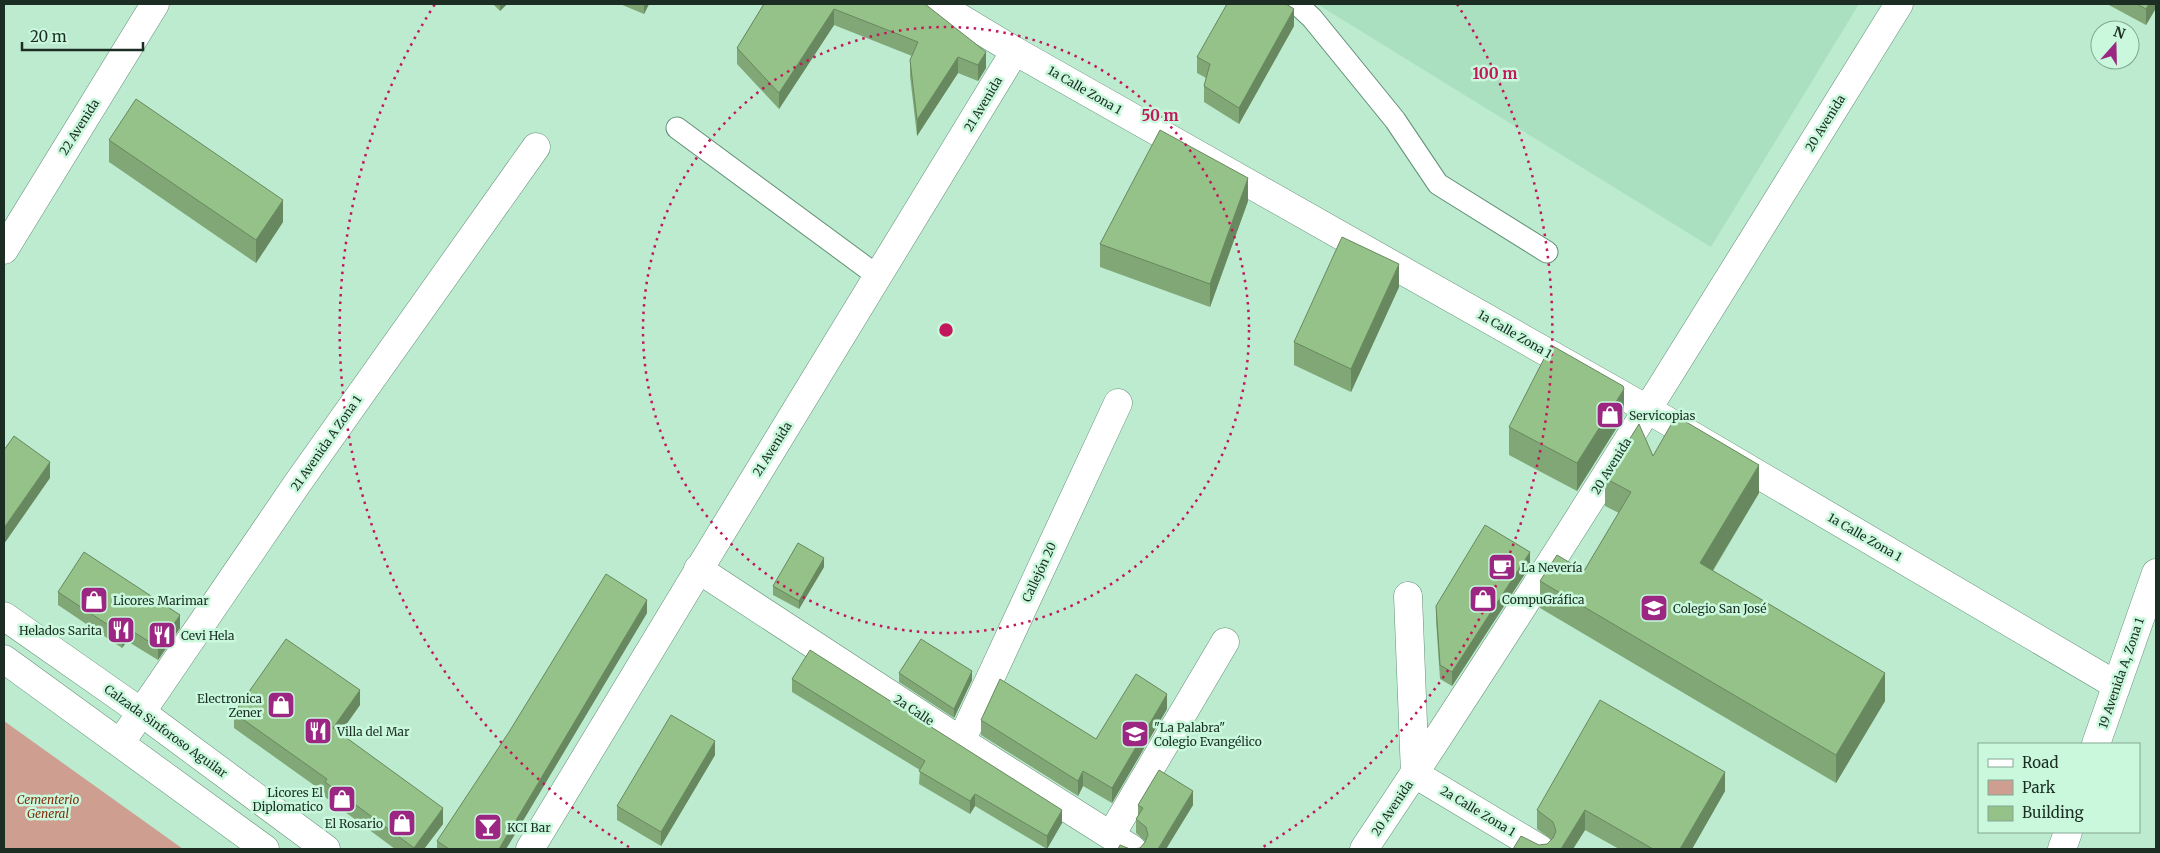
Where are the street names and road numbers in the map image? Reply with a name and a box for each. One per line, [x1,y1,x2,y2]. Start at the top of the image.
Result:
street label: 1a Calle Zona 1 [1045,63,1125,118]
street label: 21 Avenida [961,73,1005,134]
street label: 20 Avenida [1802,92,1849,154]
street label: 22 Avenida [56,96,102,158]
street label: 1a Calle Zona 1 [1475,307,1555,362]
street label: 21 Avenida A Zona 1 [287,392,365,494]
street label: 21 Avenida [749,419,795,479]
street label: 20 Avenida [1588,435,1635,497]
street label: 1a Calle Zona 1 [1825,510,1905,565]
street label: Callejón 20 [1019,540,1059,604]
street label: 19 Avenida A, Zona 1 [2095,615,2147,730]
street label: Calzada Sinforoso Aguilar [101,681,231,781]
street label: 2a Calle [891,692,937,728]
street label: 20 Avenida [1368,777,1416,839]
street label: 2a Calle Zona 1 [1438,783,1519,840]

